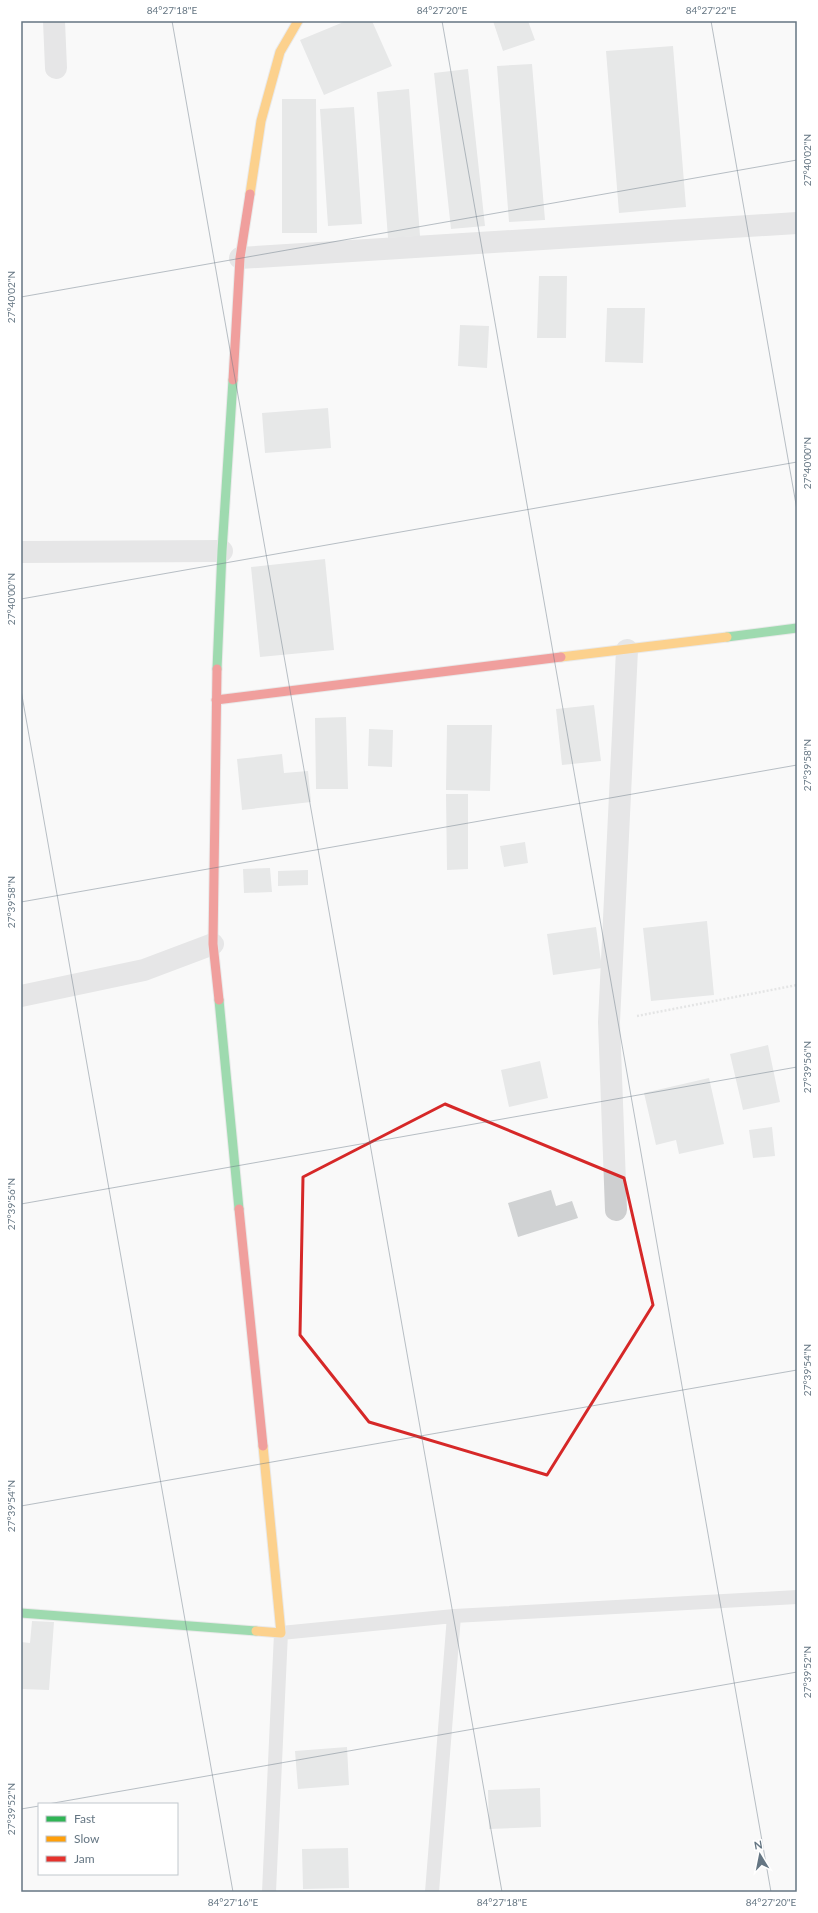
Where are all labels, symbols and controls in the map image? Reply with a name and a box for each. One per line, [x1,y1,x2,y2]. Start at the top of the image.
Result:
text: 84°27'18"E [147,4,197,16]
text: 84°27'20"E [417,4,467,16]
text: 84°27'22"E [686,4,736,16]
text: 27°40'02"N [801,134,813,186]
text: 27°40'02"N [5,271,17,323]
text: 27°40'00"N [801,437,813,489]
text: 27°40'00"N [5,573,17,625]
text: 27°39'58"N [801,739,813,791]
text: 27°39'58"N [5,876,17,928]
text: 27°39'56"N [801,1041,813,1093]
text: 27°39'56"N [5,1178,17,1230]
text: 27°39'54"N [801,1344,813,1396]
text: 27°39'54"N [5,1480,17,1532]
text: 27°39'52"N [801,1646,813,1698]
text: 27°39'52"N [5,1783,17,1835]
legend [38,1803,178,1875]
text: Fast [74,1811,96,1826]
text: Slow [74,1831,100,1846]
north arrow [740,1835,780,1875]
text: N [753,1838,763,1852]
text: Jam [74,1851,95,1866]
text: 84°27'16"E [208,1896,258,1908]
text: 84°27'18"E [477,1896,527,1908]
text: 84°27'20"E [746,1896,796,1908]

